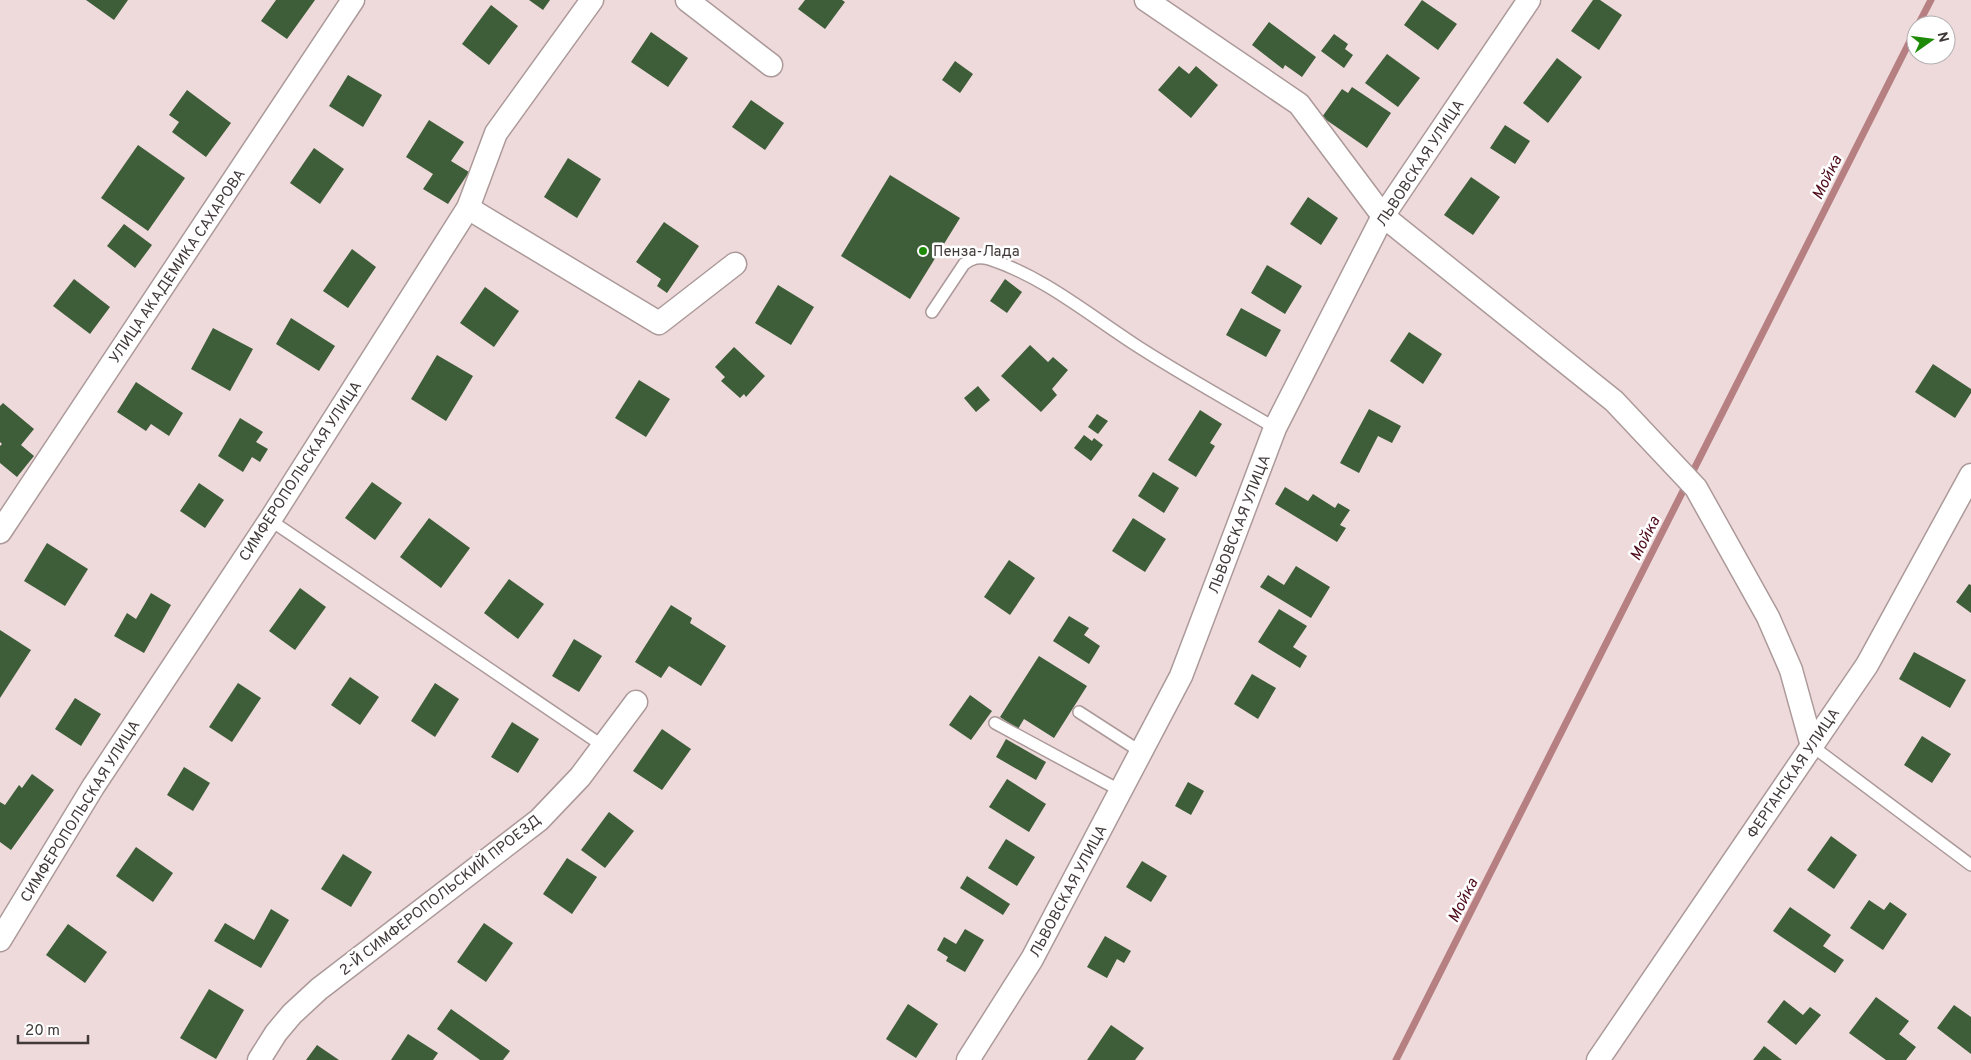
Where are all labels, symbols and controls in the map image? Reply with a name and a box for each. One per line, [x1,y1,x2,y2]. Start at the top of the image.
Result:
north arrow [1906,15,1956,65]
text: N [1933,30,1952,44]
street label: ЛЬВОВСКАЯ УЛИЦА [1373,97,1469,231]
water label: Мойка [1808,152,1848,203]
street label: УЛИЦА АКАДЕМИКА САХАРОВА [106,166,250,368]
place label: Пенза-Лада [933,243,1020,262]
marker: Пенза-Лада [917,245,929,257]
street label: СИМФЕРОПОЛЬСКАЯ УЛИЦА [236,378,367,566]
street label: ЛЬВОВСКАЯ УЛИЦА [1205,452,1276,597]
water label: Мойка [1626,513,1666,564]
street label: ФЕРГАНСКАЯ УЛИЦА [1744,705,1845,843]
street label: СИМФЕРОПОЛЬСКАЯ УЛИЦА [17,717,145,906]
street label: 2-Й СИМФЕРОПОЛЬСКИЙ ПРОЕЗД [335,810,546,981]
street label: ЛЬВОВСКАЯ УЛИЦА [1026,822,1112,961]
water label: Мойка [1444,875,1484,926]
scale bar [18,1012,88,1044]
text: 20 m [25,1022,60,1041]

